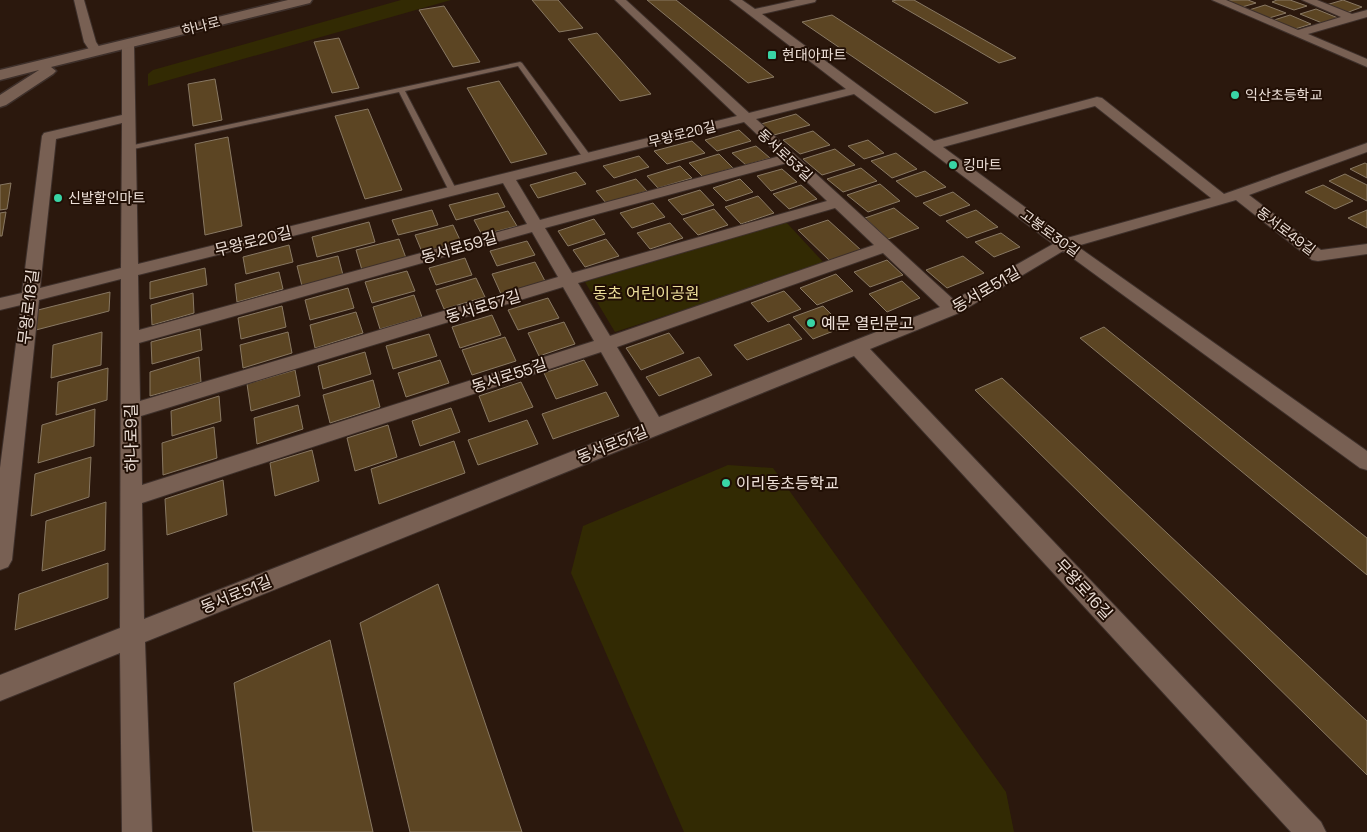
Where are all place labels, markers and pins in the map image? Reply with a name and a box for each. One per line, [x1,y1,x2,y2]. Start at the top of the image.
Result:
place label: 현대아파트 [782,46,847,64]
marker: 현대아파트 [766,49,778,61]
place label: 익산초등학교 [1245,86,1322,104]
marker: 익산초등학교 [1229,89,1241,101]
place label: 킹마트 [963,156,1002,174]
marker: 킹마트 [947,159,959,171]
place label: 신발할인마트 [68,189,145,207]
marker: 신발할인마트 [52,192,64,204]
place label: 예문 열린문고 [821,313,913,334]
marker: 예문 열린문고 [805,317,817,329]
place label: 이리동초등학교 [736,473,839,494]
marker: 이리동초등학교 [720,477,732,489]

